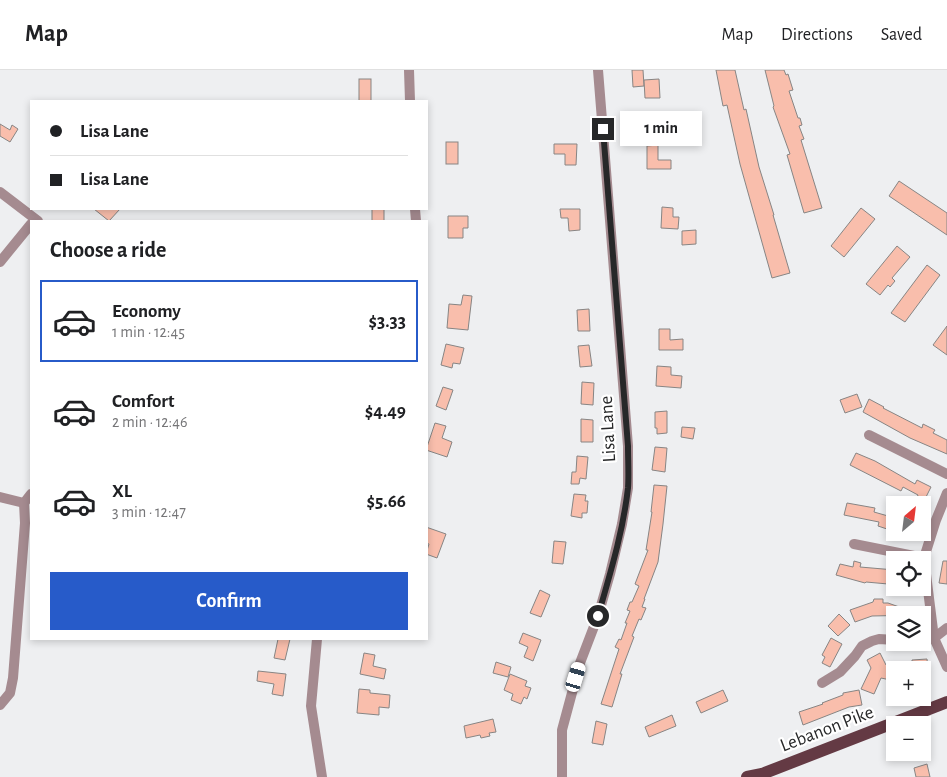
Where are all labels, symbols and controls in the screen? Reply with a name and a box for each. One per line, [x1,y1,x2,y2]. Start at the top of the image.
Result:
text: Map [25,22,68,46]
text: Map [722,26,753,44]
text: Directions [781,26,853,44]
text: Saved [881,26,922,44]
callout: 1 min [620,112,703,146]
route end [592,118,614,140]
text: 1 min [644,120,678,136]
text: Lisa Lane [80,122,149,141]
text: Lisa Lane [80,170,149,189]
text: Choose a ride [50,239,166,261]
icon: car [52,299,97,344]
text: Economy [112,302,181,321]
text: $3.33 [369,312,406,331]
text: 1 min · 12:45 [112,324,185,340]
icon: car [52,389,97,434]
text: Comfort [112,392,174,411]
street label: Lisa Lane [597,395,619,463]
text: $4.49 [365,402,406,421]
text: 2 min · 12:46 [112,414,187,430]
icon: car [52,479,97,524]
text: XL [112,482,132,501]
text: $5.66 [367,492,406,511]
north arrow [886,496,931,541]
map controls [886,496,931,761]
text: 3 min · 12:47 [112,504,186,520]
button: locate [886,551,931,596]
button: Confirm [50,572,408,630]
route start [587,605,609,627]
button: layers [886,606,931,651]
car [564,660,587,694]
button: + [886,661,931,706]
street label: Lebanon Pike [778,703,876,755]
button: − [886,716,931,761]

